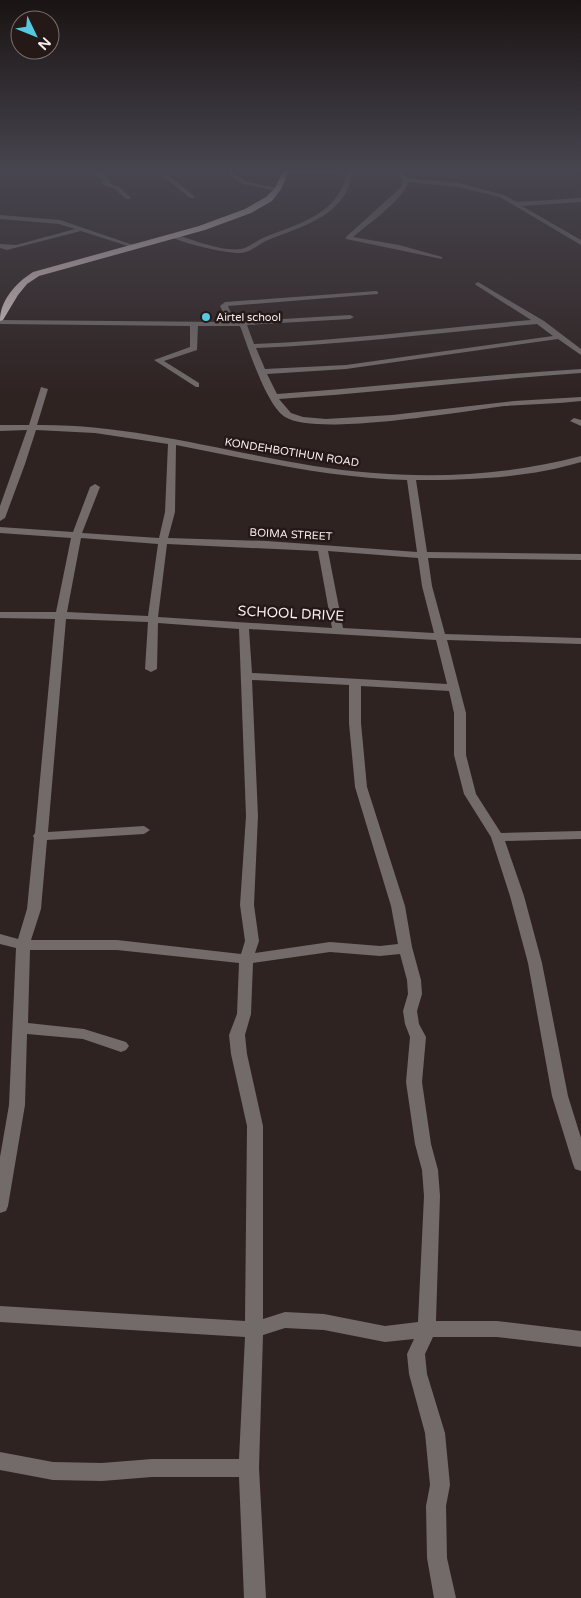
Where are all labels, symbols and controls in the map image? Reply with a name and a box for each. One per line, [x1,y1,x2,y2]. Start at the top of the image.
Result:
north arrow [10,10,60,60]
text: N [34,34,54,53]
marker: Airtel school [200,311,212,323]
place label: Airtel school [216,311,281,324]
street label: KONDEHBOTIHUN ROAD [224,435,360,470]
street label: BOIMA STREET [249,526,333,543]
street label: SCHOOL DRIVE [237,602,345,625]

